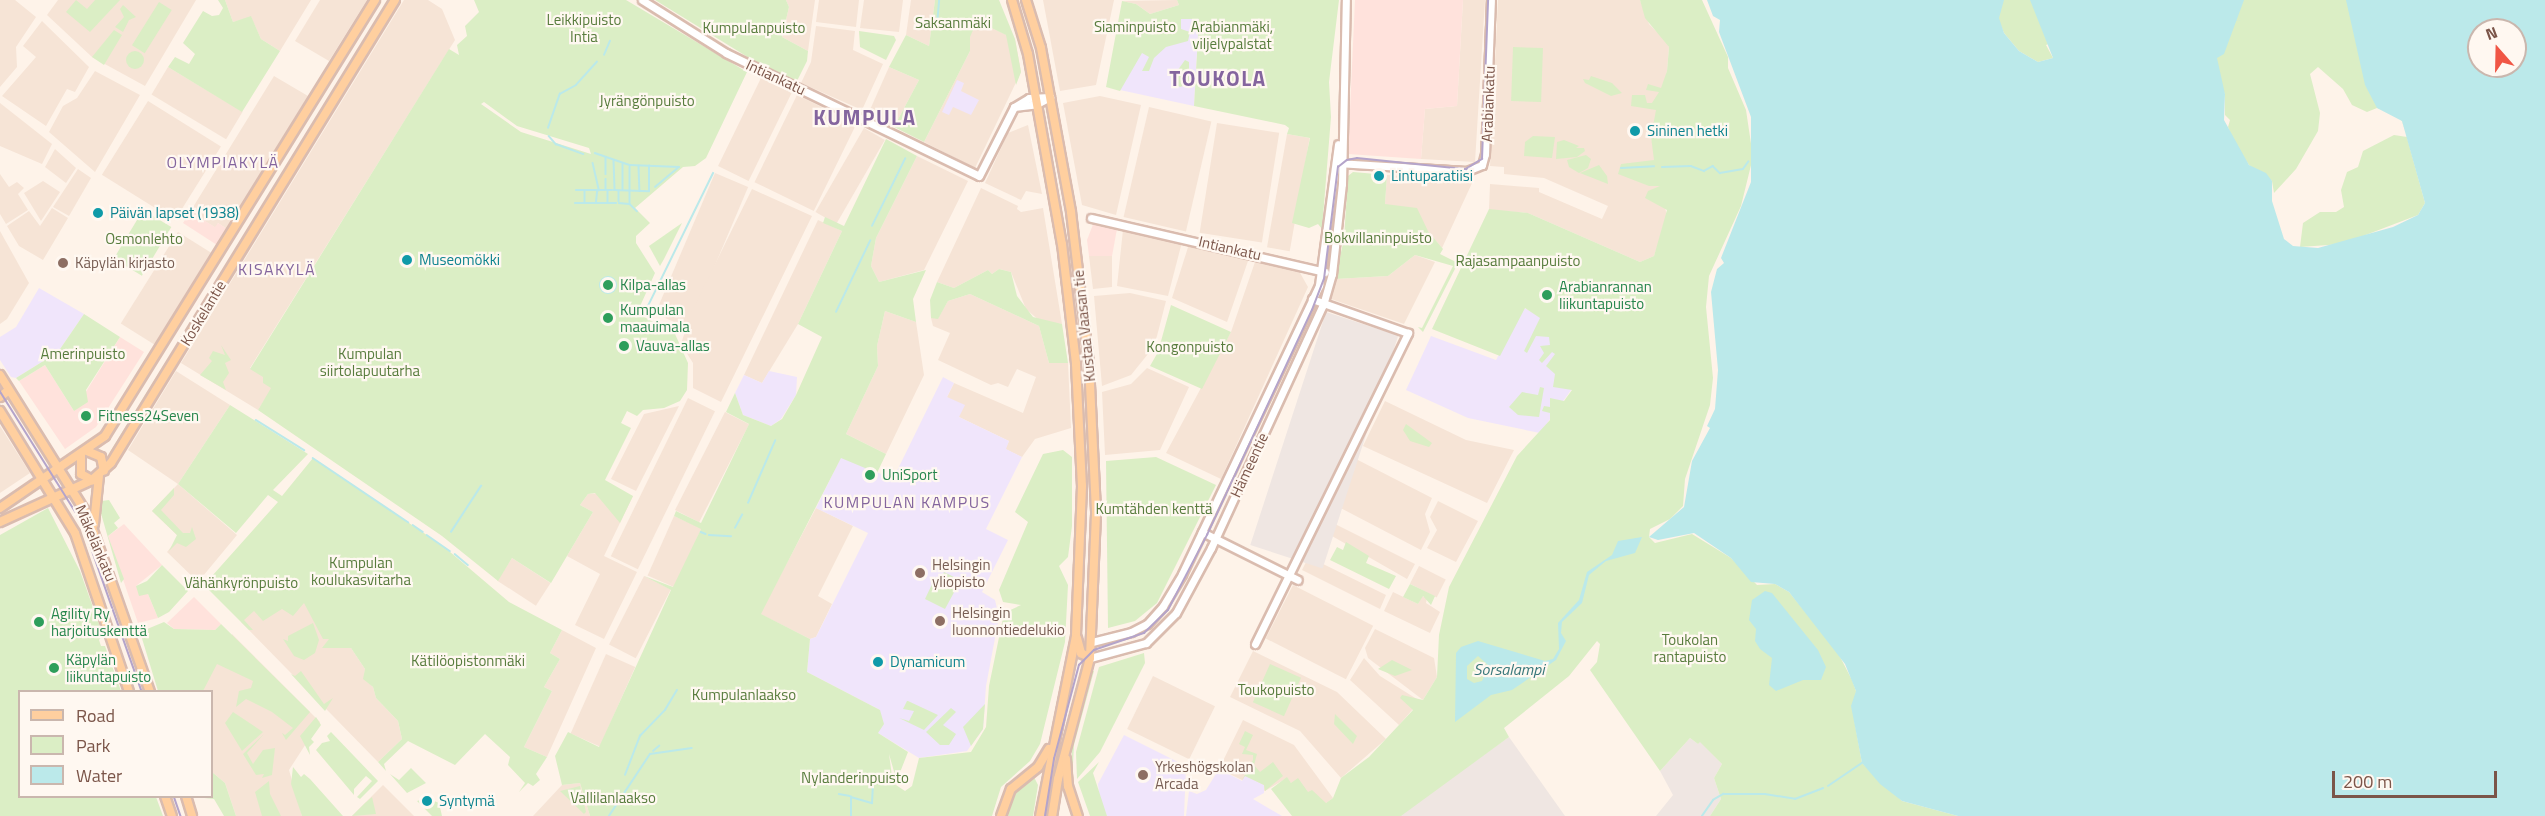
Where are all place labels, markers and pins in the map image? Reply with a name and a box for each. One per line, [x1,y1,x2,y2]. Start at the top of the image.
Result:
place label: Sininen hetki [1647,122,1728,140]
marker: Sininen hetki [1628,124,1642,138]
place label: Lintuparatiisi [1391,167,1473,185]
marker: Lintuparatiisi [1372,169,1386,183]
place label: Päivän lapset (1938) [110,204,239,222]
marker: Päivän lapset (1938) [91,206,105,220]
place label: Museomökki [419,251,500,269]
marker: Museomökki [400,253,414,267]
place label: Käpylän kirjasto [75,254,175,272]
marker: Käpylän kirjasto [56,256,70,270]
place label: Kilpa-allas [620,276,686,294]
place label: Arabianrannan liikuntapuisto [1559,277,1652,312]
marker: Kilpa-allas [601,278,615,292]
marker: Arabianrannan liikuntapuisto [1540,288,1554,302]
place label: Kumpulan maauimala [620,300,690,335]
marker: Kumpulan maauimala [601,311,615,325]
place label: Vauva-allas [636,337,710,355]
marker: Vauva-allas [617,339,631,353]
place label: Fitness24Seven [98,407,199,425]
marker: Fitness24Seven [79,409,93,423]
place label: UniSport [882,466,937,484]
marker: UniSport [863,468,877,482]
place label: Helsingin yliopisto [932,555,990,590]
marker: Helsingin yliopisto [913,566,927,580]
place label: Helsingin luonnontiedelukio [952,603,1065,638]
place label: Agility Ry harjoituskenttä [51,604,147,639]
marker: Helsingin luonnontiedelukio [933,614,947,628]
marker: Agility Ry harjoituskenttä [32,615,46,629]
place label: Käpylän liikuntapuisto [66,650,151,685]
place label: Dynamicum [890,653,965,671]
marker: Dynamicum [871,655,885,669]
marker: Käpylän liikuntapuisto [47,661,61,675]
place label: Yrkeshögskolan Arcada [1155,757,1253,792]
marker: Yrkeshögskolan Arcada [1136,768,1150,782]
place label: Syntymä [439,792,495,810]
marker: Syntymä [420,794,434,808]

